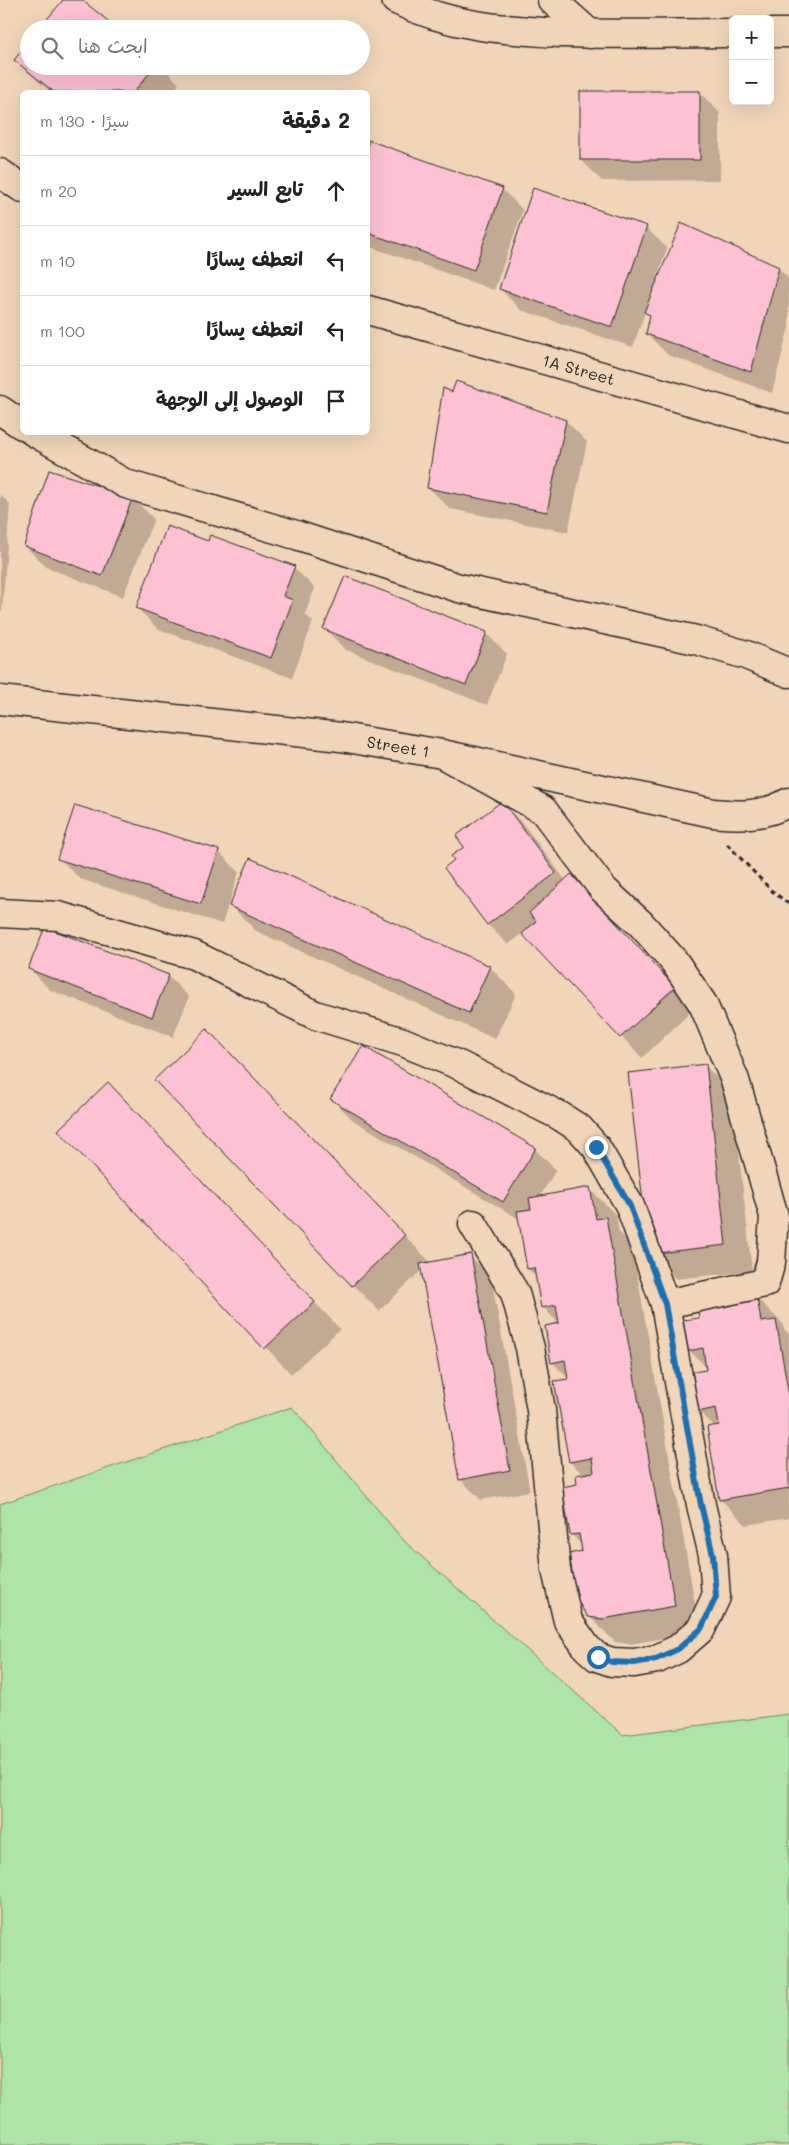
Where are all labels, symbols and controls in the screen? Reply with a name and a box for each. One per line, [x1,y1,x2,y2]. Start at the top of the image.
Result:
map controls [729,15,774,105]
button: + [729,15,774,60]
search box [20,20,370,75]
text: ابحث هنا [78,33,148,58]
icon: search [38,34,66,62]
button: − [729,60,774,105]
text: 2 دقيقة [282,106,350,133]
text: سيرًا · 130 m [40,110,129,131]
text: تابع السير [228,176,303,201]
icon: ahead [322,177,350,205]
text: 20 m [40,180,77,201]
text: انعطف يسارًا [206,246,303,271]
icon: left [322,247,350,275]
text: 10 m [40,250,75,271]
text: انعطف يسارًا [206,316,303,341]
icon: left [322,317,350,345]
text: 100 m [40,320,85,341]
street label: 1A Street [540,349,617,389]
text: الوصول إلى الوجهة [156,386,303,411]
icon: arrive [322,387,350,415]
street label: Street 1 [365,731,431,762]
route end [585,1136,608,1159]
route start [587,1646,610,1669]

